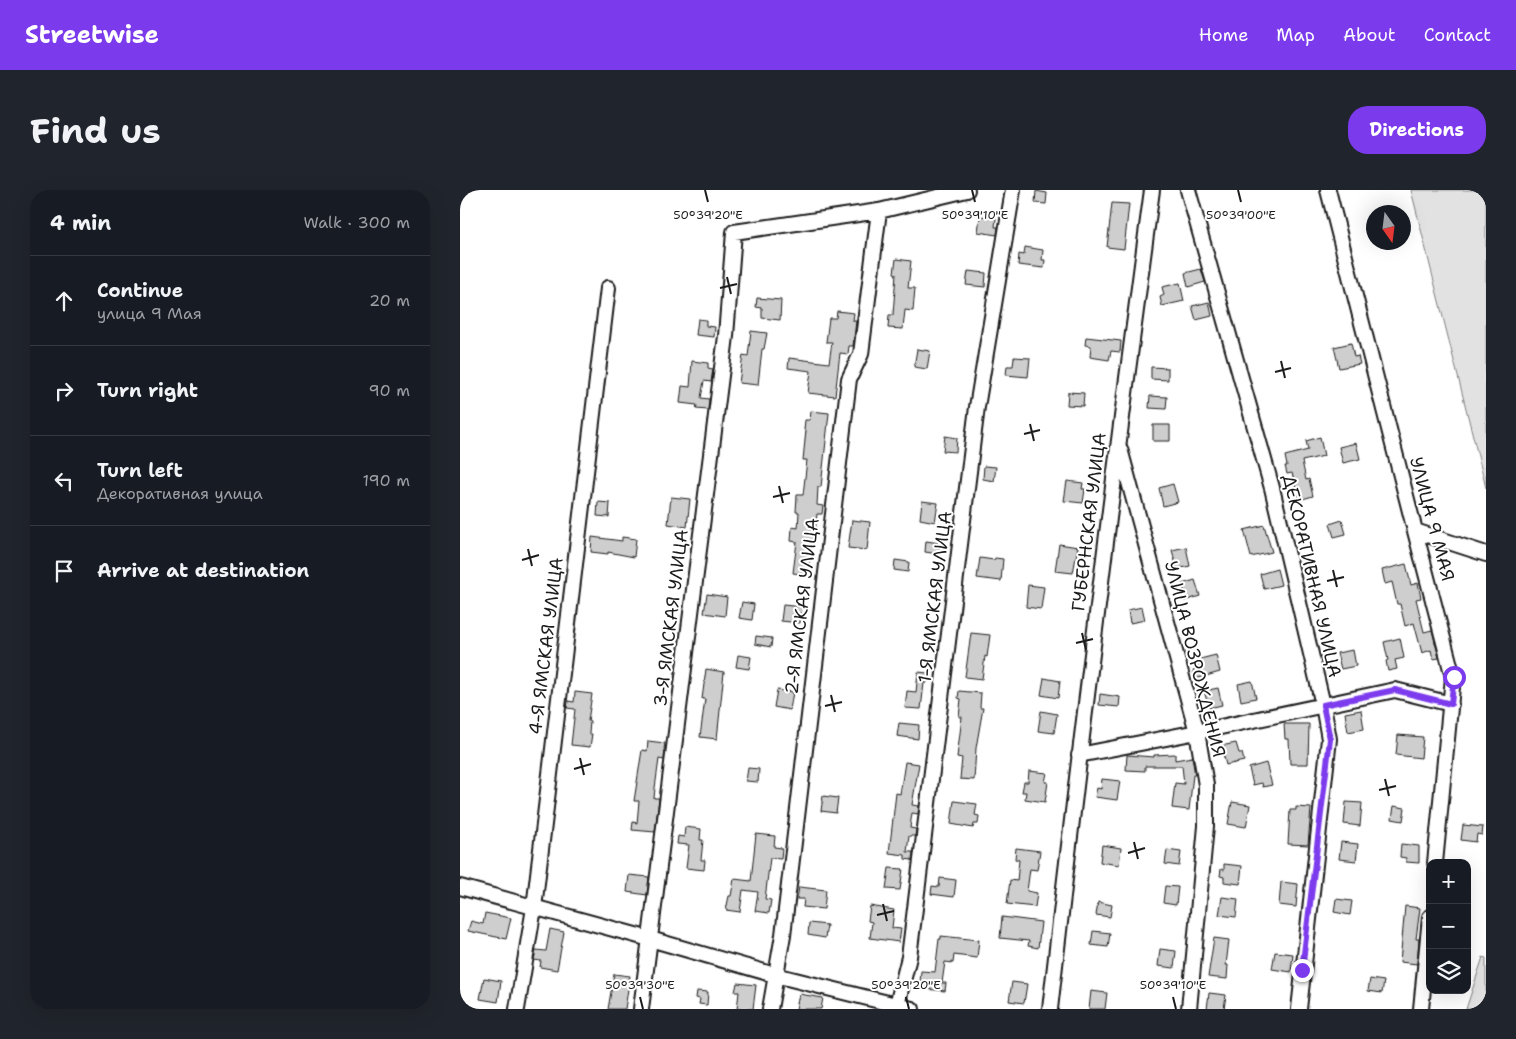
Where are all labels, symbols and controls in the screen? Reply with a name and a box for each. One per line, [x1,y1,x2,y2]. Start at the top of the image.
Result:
text: Streetwise [25,19,159,51]
text: Home [1199,23,1248,47]
text: Map [1276,23,1315,47]
text: About [1343,23,1396,47]
text: Contact [1424,23,1491,47]
button: Directions [1348,106,1486,154]
text: Find us [30,107,161,154]
north arrow [1366,205,1411,250]
text: 50°39'20"E [673,207,743,223]
text: 50°39'10"E [942,207,1008,223]
text: 50°39'00"E [1206,207,1276,223]
text: 4 min [50,209,111,237]
text: Walk · 300 m [303,212,410,233]
text: Continue [97,278,183,303]
icon: ahead [50,287,78,315]
text: 20 m [369,290,410,311]
text: улица 9 Мая [97,303,202,324]
icon: right [50,377,78,405]
text: Turn right [97,378,198,403]
text: 90 m [369,380,410,401]
street label: ГУБЕРНСКАЯ УЛИЦА [1066,431,1112,613]
street label: УЛИЦА 9 МАЯ [1404,454,1460,584]
text: Turn left [97,458,183,483]
icon: left [50,467,78,495]
text: 190 m [363,470,410,491]
street label: ДЕКОРАТИВНАЯ УЛИЦА [1277,472,1347,680]
text: Декоративная улица [97,483,263,504]
street label: 1-Я ЯМСКАЯ УЛИЦА [913,510,957,684]
street label: 2-Я ЯМСКАЯ УЛИЦА [779,517,825,695]
street label: 3-Я ЯМСКАЯ УЛИЦА [648,528,694,708]
street label: 4-Я ЯМСКАЯ УЛИЦА [523,556,569,736]
icon: arrive [50,557,78,585]
text: Arrive at destination [97,558,309,583]
street label: УЛИЦА ВОЗРОЖДЕНИЯ [1159,558,1231,760]
route start [1443,666,1466,689]
map controls [1426,859,1471,994]
button: + [1426,859,1471,904]
button: − [1426,904,1471,949]
button: layers [1426,949,1471,994]
route end [1291,959,1314,982]
text: 50°39'30"E [605,977,675,993]
text: 50°39'20"E [871,977,941,993]
text: 50°39'10"E [1140,977,1206,993]

